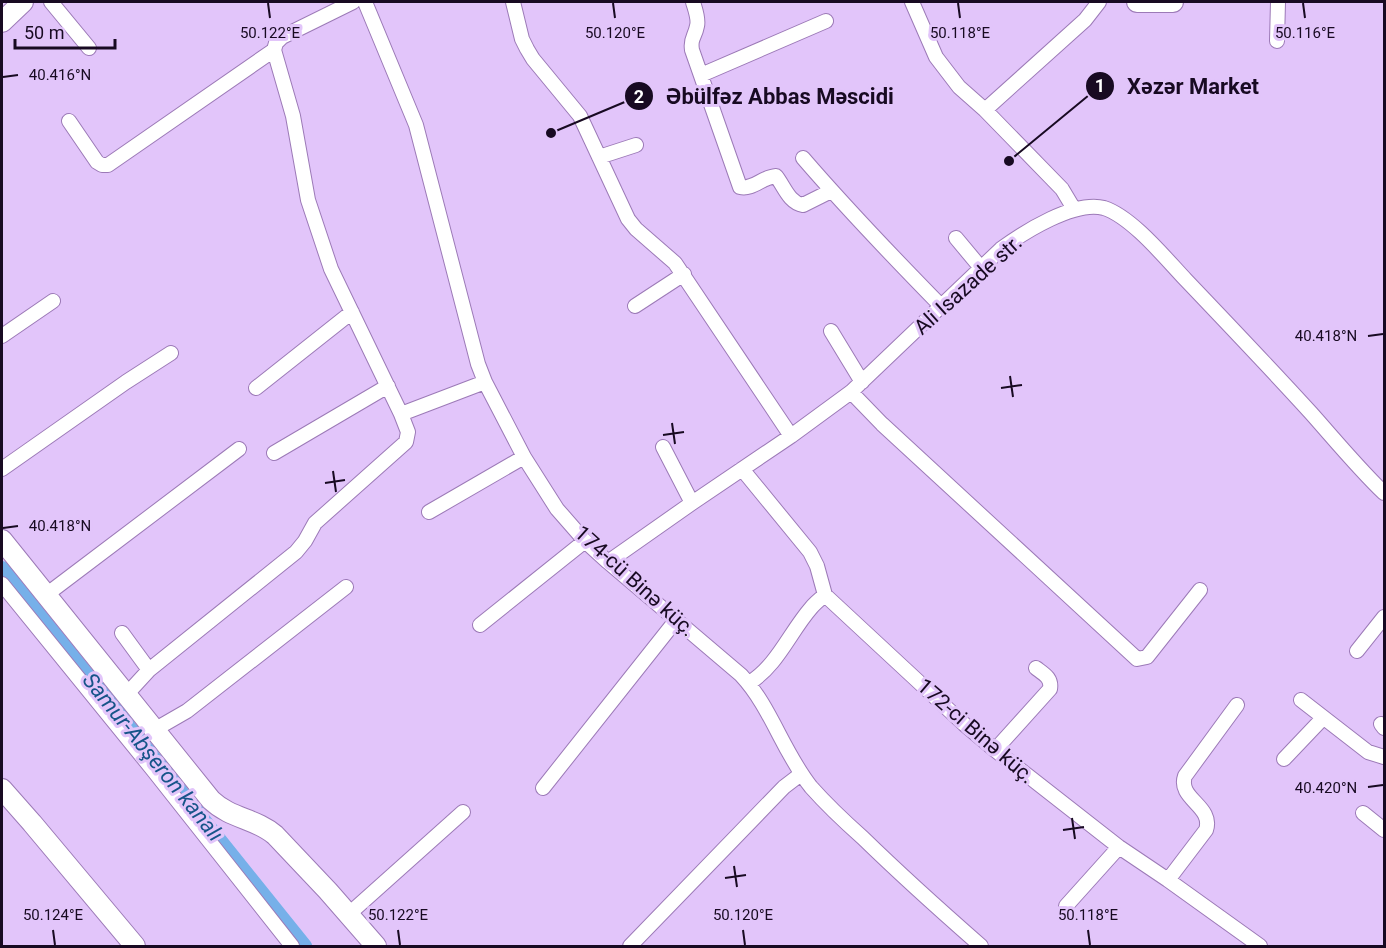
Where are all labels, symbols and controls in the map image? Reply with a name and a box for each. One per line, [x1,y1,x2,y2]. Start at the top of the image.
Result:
scale bar [15,12,116,50]
text: 50 m [24,22,64,43]
text: 50.122°E [240,24,301,42]
text: 50.120°E [585,24,646,42]
text: 50.118°E [930,24,991,42]
text: 50.116°E [1275,24,1336,42]
text: 40.416°N [29,66,91,84]
callout: Xəzər Market [1085,66,1271,106]
text: Xəzər Market [1127,74,1260,99]
text: 1 [1095,75,1105,96]
callout: Əbülfəz Abbas Məscidi [624,76,906,116]
text: Əbülfəz Abbas Məscidi [666,84,894,109]
text: 2 [634,86,644,107]
street label: Ali Isazade str. [909,231,1027,339]
text: 40.418°N [1295,327,1357,345]
text: 40.418°N [29,517,91,535]
street label: 174-cü Binə küç. [570,521,700,641]
water label: Samur-Abşeron kanalı [78,668,228,846]
street label: 172-ci Binə küç. [913,674,1039,788]
text: 40.420°N [1295,779,1357,797]
text: 50.124°E [23,906,84,924]
text: 50.122°E [368,906,429,924]
text: 50.120°E [713,906,774,924]
text: 50.118°E [1058,906,1119,924]

